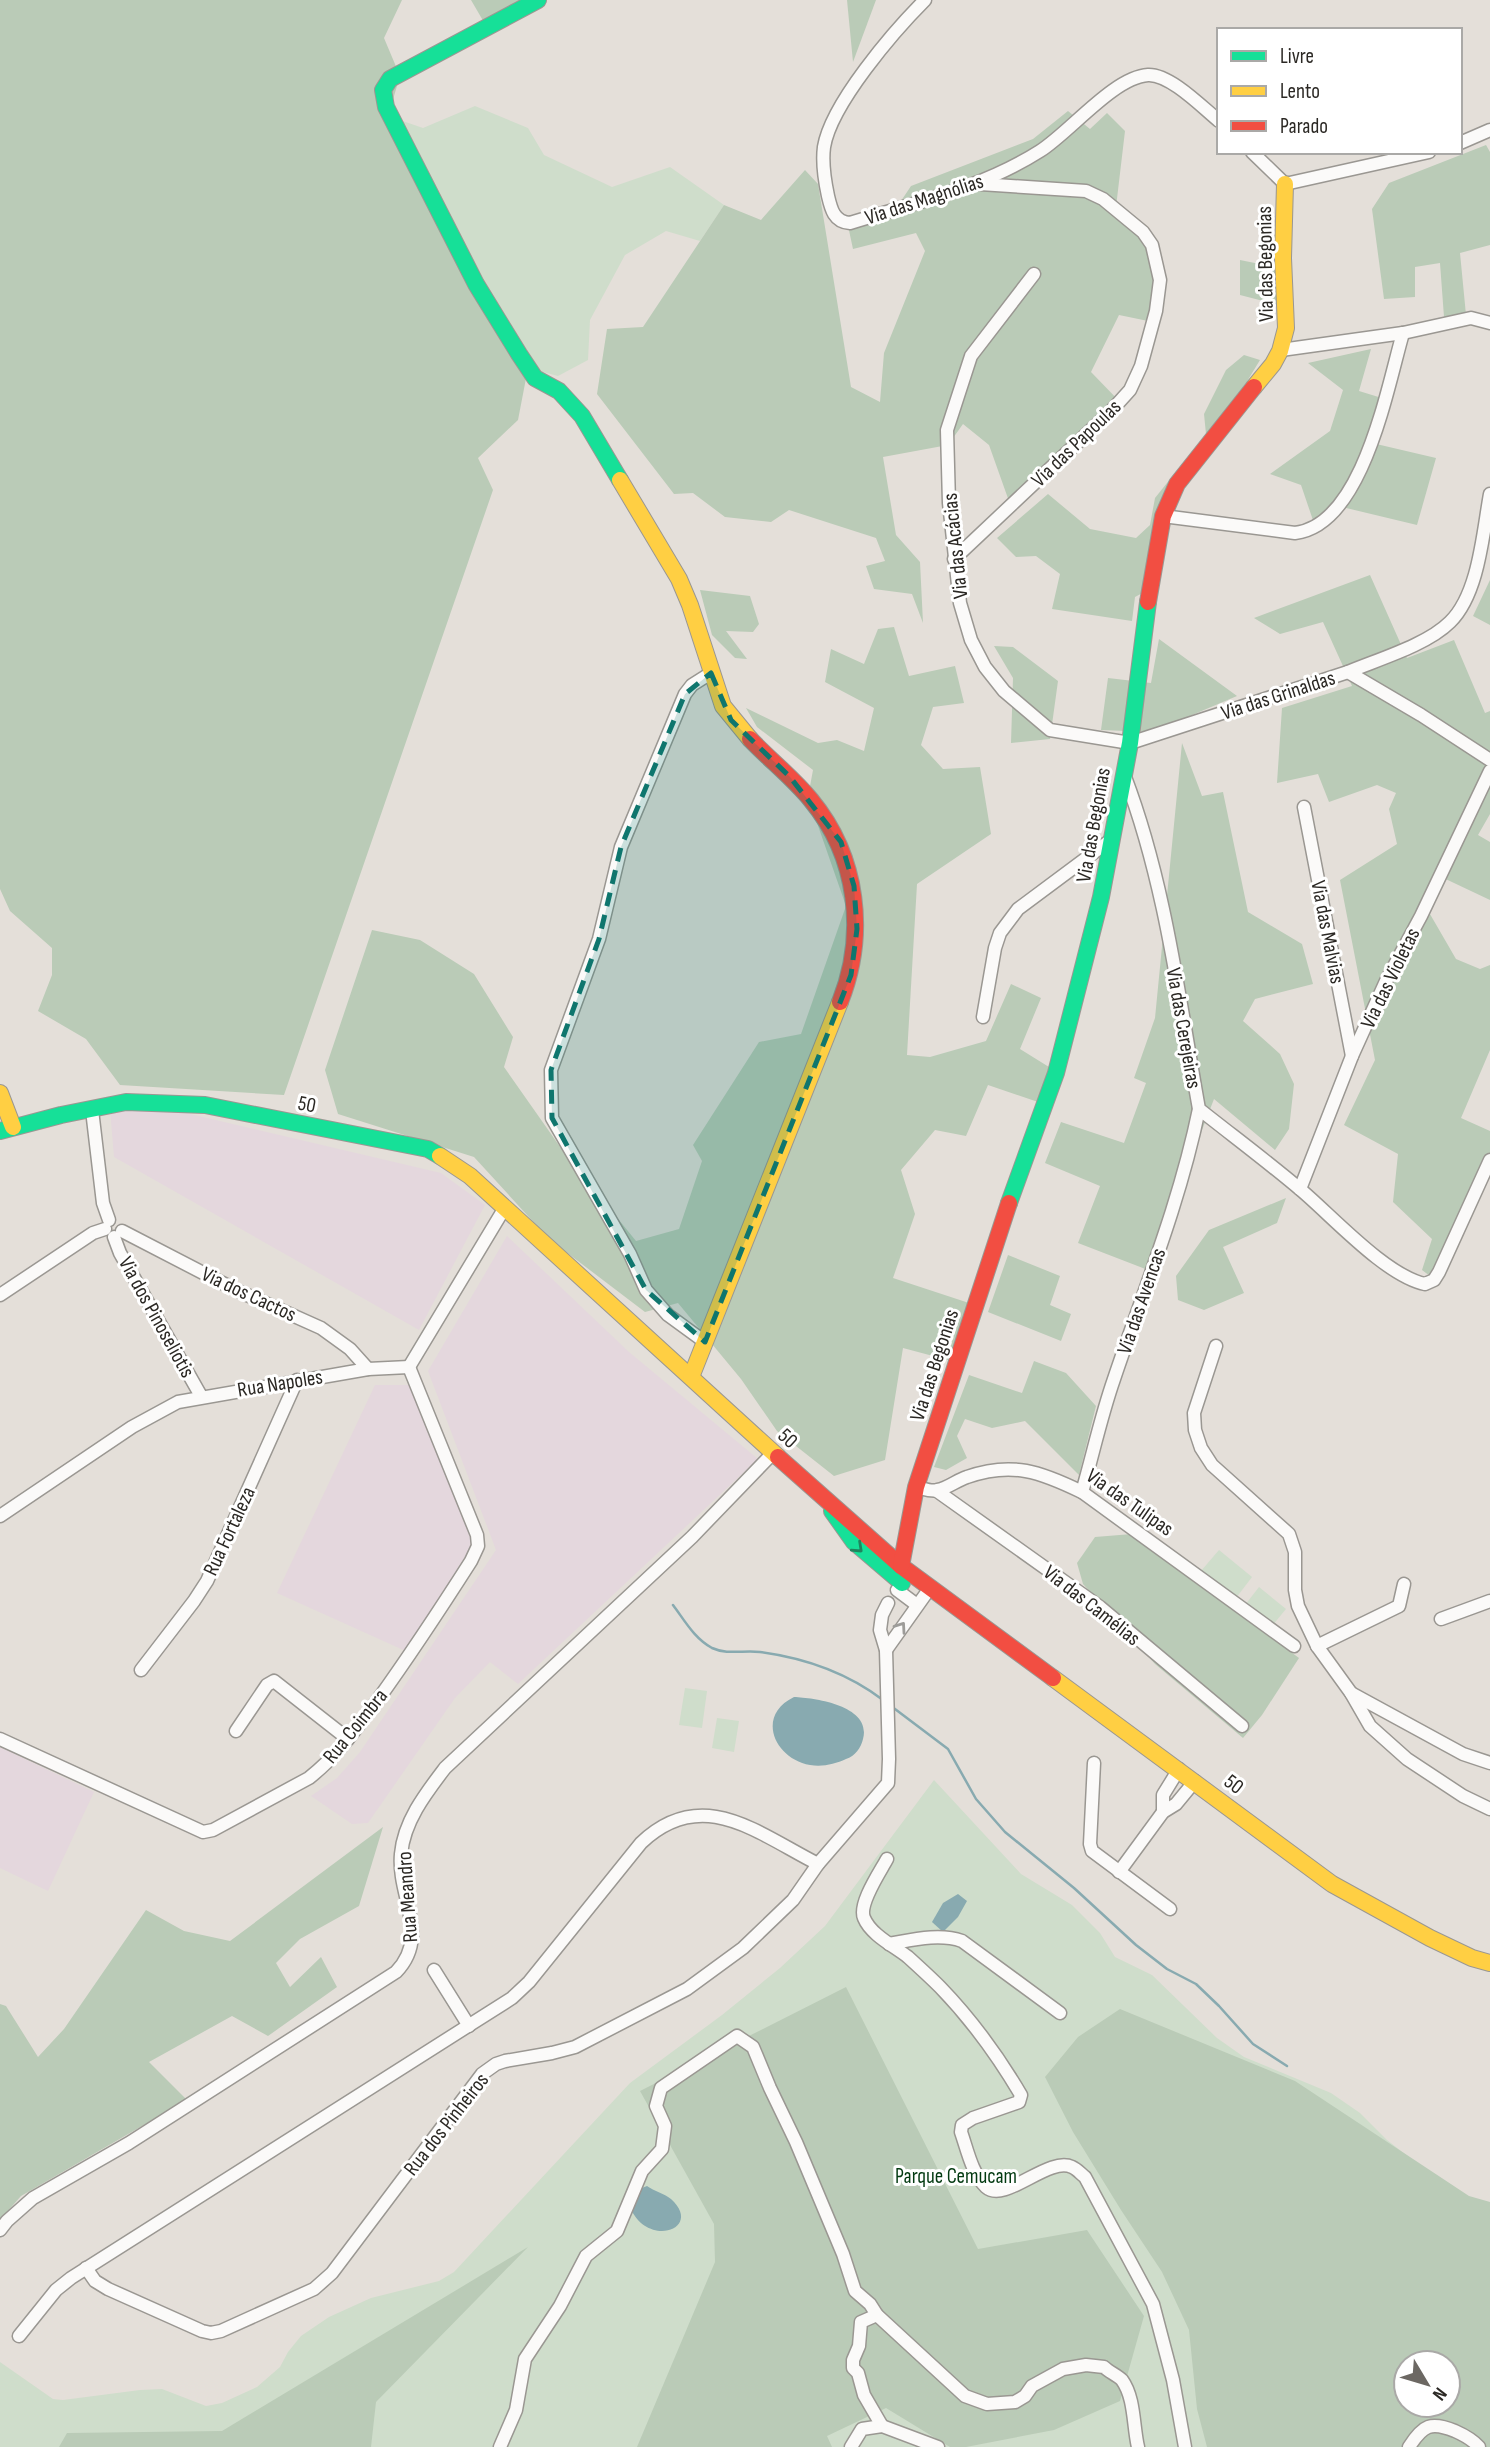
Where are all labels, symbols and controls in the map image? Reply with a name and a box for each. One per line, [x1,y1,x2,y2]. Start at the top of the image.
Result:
legend [1217,28,1462,154]
text: Livre [1280,44,1314,69]
text: Lento [1280,79,1320,104]
text: Parado [1280,114,1328,139]
street label: Via das Magnólias [862,169,987,230]
street label: Via das Begonias [1252,206,1279,322]
street label: Via das Papoulas [1026,394,1126,492]
street label: Via das Acácias [938,492,973,600]
street label: Via das Grinaldas [1218,665,1338,726]
street label: Via das Begonias [1071,766,1116,884]
street label: Via das Malvias [1305,878,1350,986]
street label: Via das Violetas [1355,924,1426,1033]
street label: Via das Cerejeiras [1161,966,1206,1091]
street label: 50 [296,1091,318,1118]
street label: Via das Avencas [1112,1245,1171,1357]
street label: Via dos Pinoseliotis [113,1252,200,1382]
street label: Via dos Cactos [197,1262,300,1327]
street label: Via das Begonias [905,1306,964,1424]
street label: Rua Napoles [236,1364,325,1403]
street label: 50 [773,1423,803,1454]
street label: Via das Tulipas [1081,1463,1178,1542]
street label: Rua Fortaleza [198,1483,261,1580]
one-way arrow [850,1540,863,1552]
street label: Via das Camélias [1038,1560,1145,1651]
one-way arrow [893,1622,905,1635]
street label: Rua Coimbra [318,1684,393,1769]
street label: 50 [1219,1769,1248,1800]
street label: Rua Meandro [392,1851,423,1943]
street label: Rua dos Pinheiros [399,2068,494,2181]
park label: Parque Cemucam [895,2164,1017,2189]
north arrow [1392,2349,1462,2419]
text: N [1427,2382,1451,2405]

